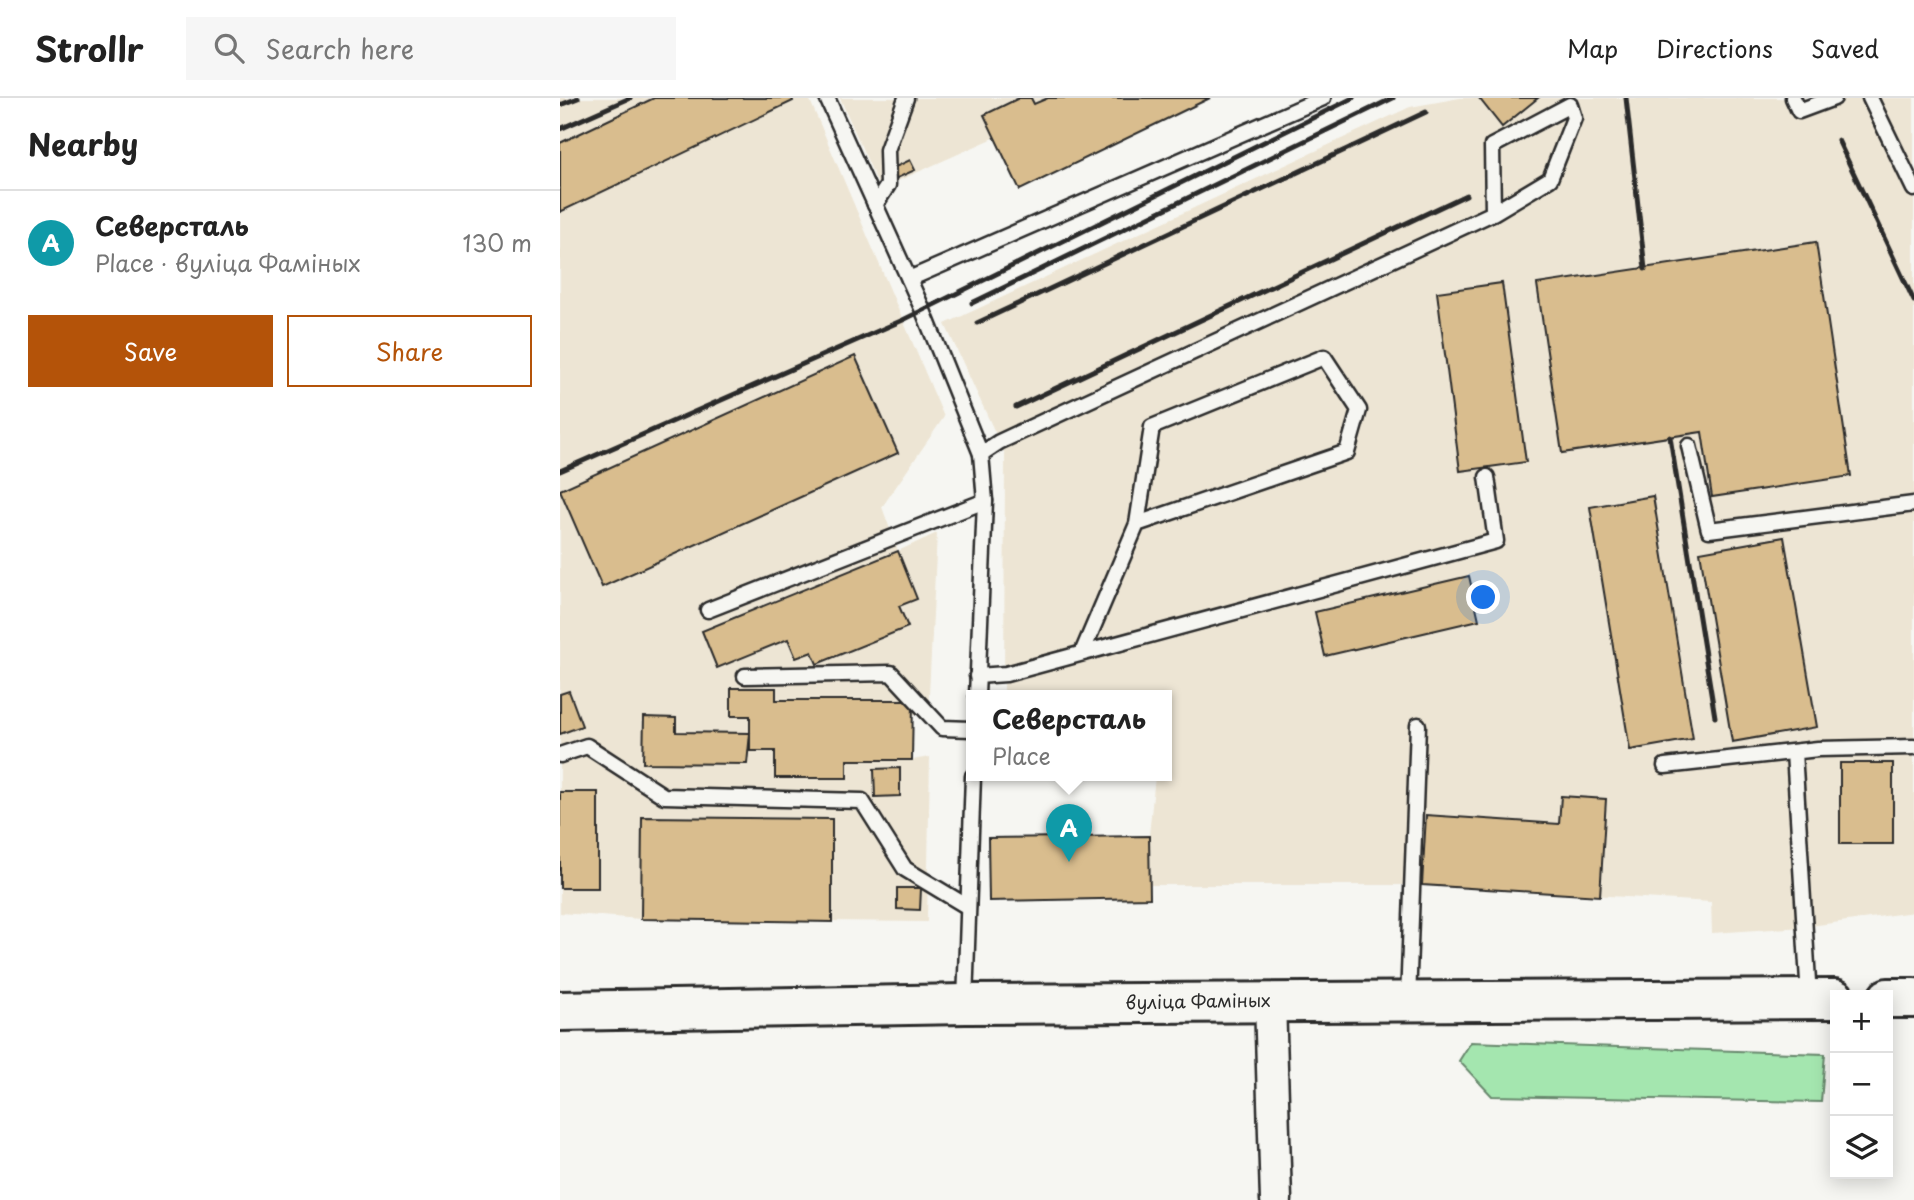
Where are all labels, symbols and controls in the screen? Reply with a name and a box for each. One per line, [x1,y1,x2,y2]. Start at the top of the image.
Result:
search box [186,17,676,80]
text: Strollr [35,23,144,73]
icon: search [210,29,248,67]
text: Search here [266,29,414,68]
text: Map [1567,30,1618,66]
text: Directions [1656,30,1773,66]
text: Saved [1811,30,1879,66]
text: Nearby [28,121,138,166]
text: Северсталь [95,206,249,245]
text: A [42,225,60,260]
text: 130 m [462,225,532,260]
text: Place · вуліца Фаміных [95,245,361,280]
button: Save [28,315,273,387]
button: Share [287,315,532,387]
your location [1466,580,1500,614]
popup [966,690,1172,781]
text: Северсталь [992,699,1146,738]
text: Place [992,738,1051,773]
pin: A [1046,804,1092,862]
street label: вуліца Фаміных [1125,986,1271,1015]
map controls [1830,990,1893,1179]
button: + [1830,990,1893,1053]
button: − [1830,1053,1893,1116]
button: layers [1830,1116,1893,1179]

